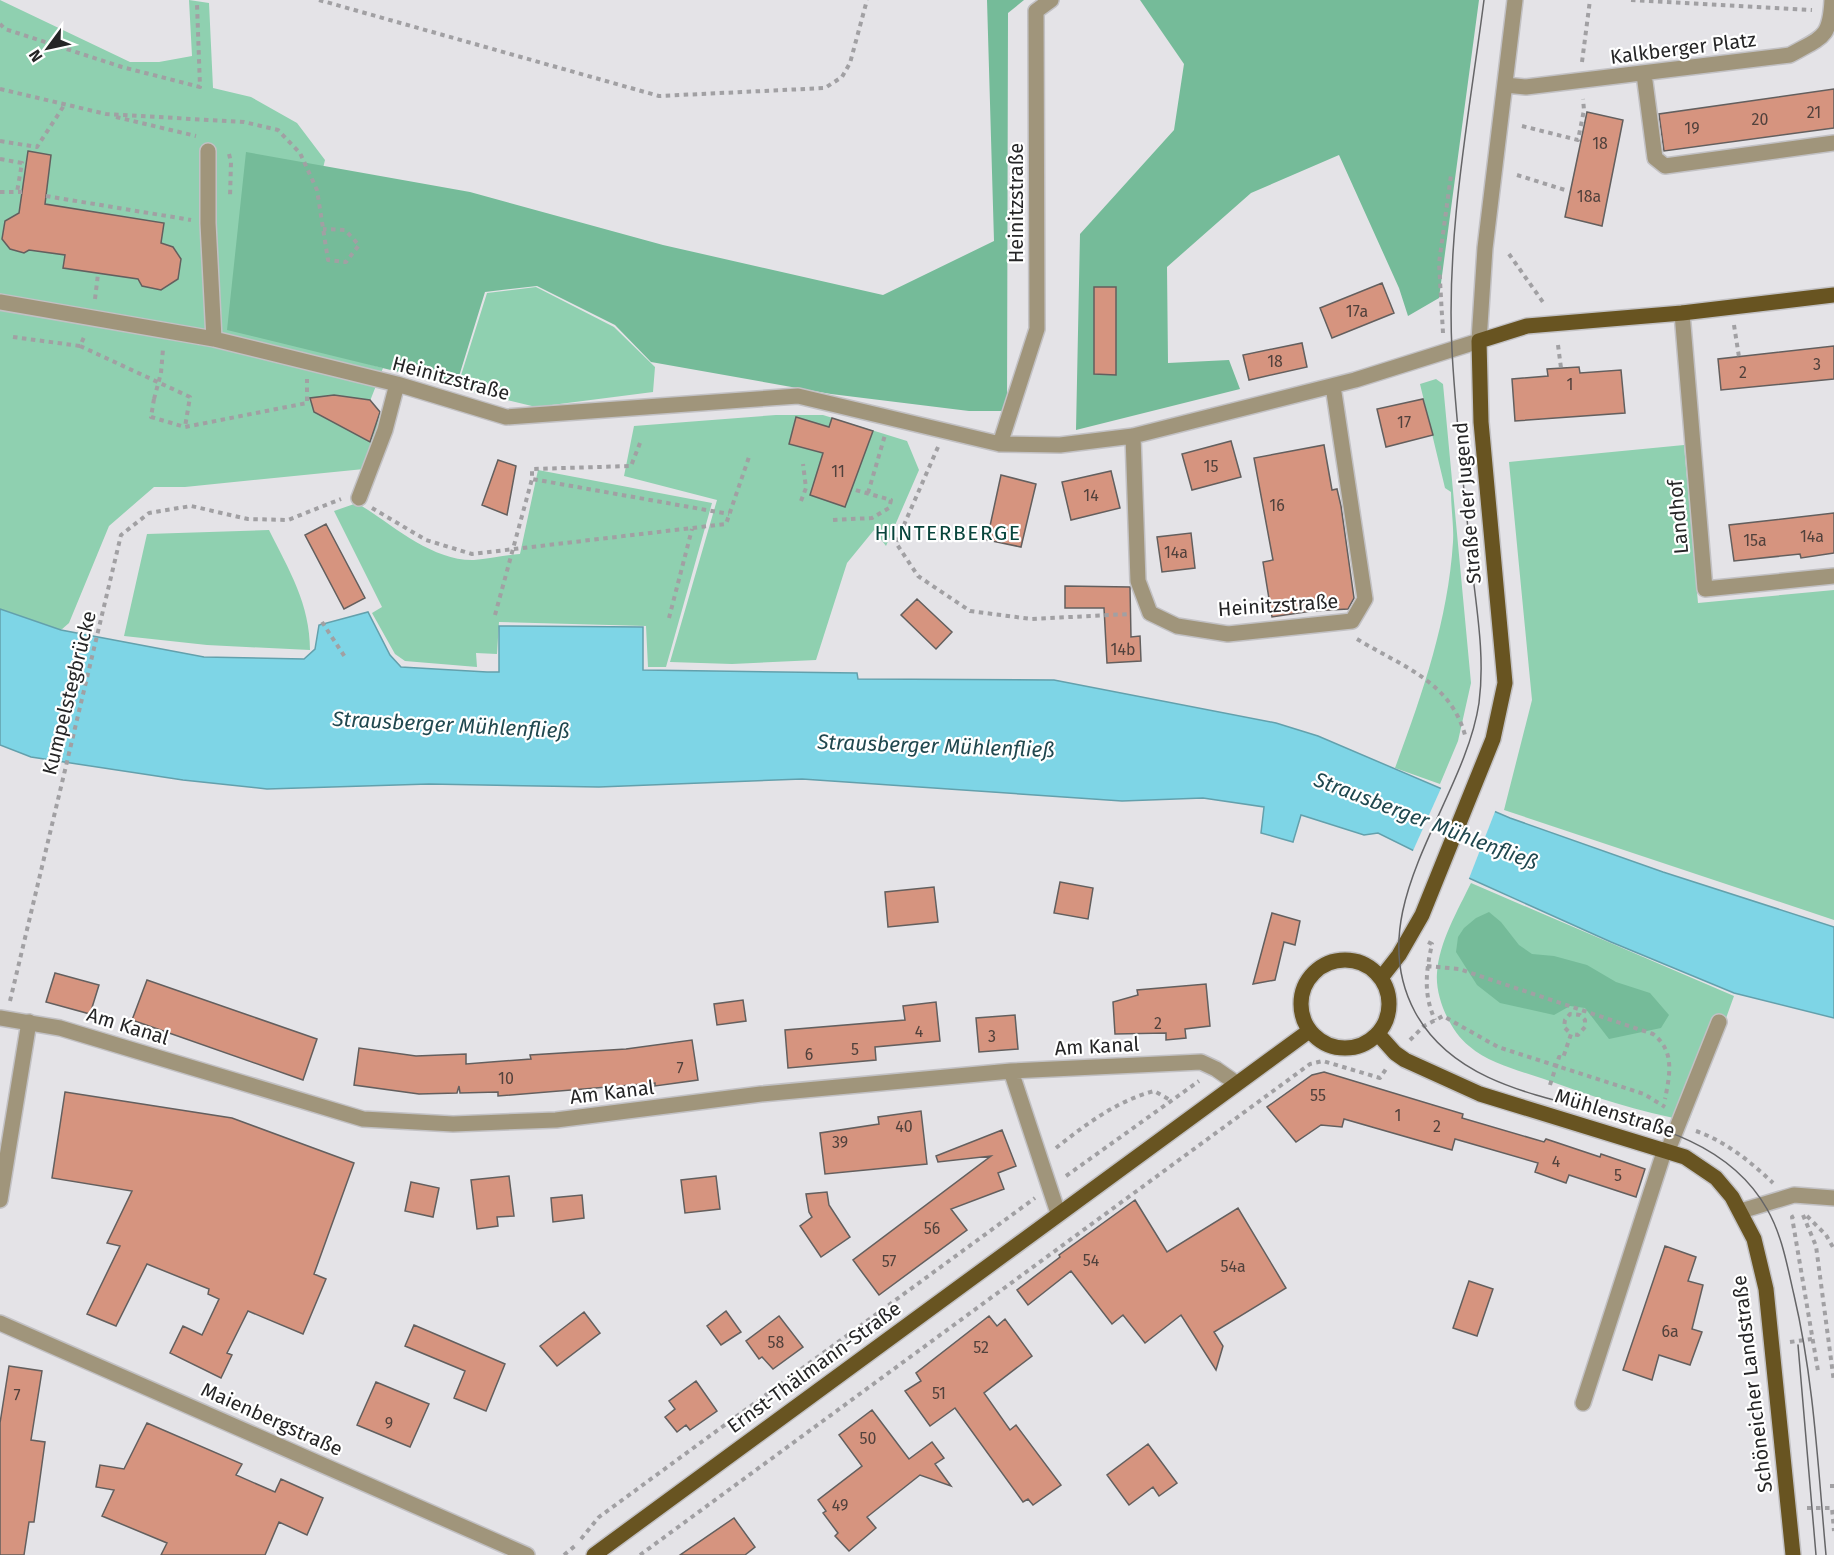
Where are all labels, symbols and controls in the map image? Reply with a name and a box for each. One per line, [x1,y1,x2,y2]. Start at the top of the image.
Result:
north arrow [18,18,78,78]
street label: Kalkberger Platz [1609,27,1757,69]
text: N [25,46,47,66]
house number: 21 [1807,103,1821,122]
house number: 20 [1752,110,1768,129]
house number: 19 [1684,119,1700,138]
house number: 18 [1592,134,1608,153]
street label: Heinitzstraße [1004,143,1028,263]
house number: 18a [1577,187,1601,206]
house number: 17a [1346,302,1368,321]
street label: Heinitzstraße [390,351,512,405]
house number: 18 [1267,352,1283,371]
house number: 3 [1813,355,1821,374]
house number: 2 [1739,363,1747,382]
house number: 1 [1567,375,1573,394]
house number: 17 [1397,413,1411,432]
street label: Straße der Jugend [1448,421,1486,585]
house number: 15 [1204,457,1218,476]
house number: 11 [831,462,845,481]
street label: Landhof [1663,478,1693,555]
house number: 14 [1083,486,1099,505]
house number: 16 [1269,496,1285,515]
district label: HINTERBERGE [874,520,1022,546]
house number: 14a [1800,527,1824,546]
house number: 15a [1743,531,1767,550]
house number: 14a [1164,543,1188,562]
street label: Heinitzstraße [1217,589,1339,621]
street label: Kumpelstegbrücke [37,608,101,778]
house number: 14b [1111,640,1135,659]
water label: Strausberger Mühlenfließ [331,706,570,744]
water label: Strausberger Mühlenfließ [816,729,1055,763]
water label: Strausberger Mühlenfließ [1309,766,1542,876]
street label: Am Kanal [84,1002,172,1050]
house number: 2 [1154,1014,1162,1033]
house number: 4 [915,1022,924,1041]
house number: 3 [988,1027,996,1046]
street label: Am Kanal [1054,1032,1140,1060]
house number: 5 [851,1040,859,1059]
house number: 6 [805,1045,813,1064]
house number: 7 [676,1059,684,1078]
house number: 10 [498,1069,514,1088]
street label: Am Kanal [569,1075,656,1109]
street label: Mühlenstraße [1552,1083,1678,1143]
house number: 55 [1310,1086,1326,1105]
house number: 1 [1395,1106,1401,1125]
house number: 40 [895,1117,913,1136]
house number: 2 [1433,1117,1441,1136]
house number: 39 [832,1133,848,1152]
house number: 4 [1552,1152,1561,1171]
house number: 5 [1614,1166,1622,1185]
house number: 56 [924,1219,940,1238]
house number: 54 [1083,1251,1100,1270]
house number: 57 [882,1252,896,1271]
house number: 54a [1220,1257,1246,1276]
street label: Schöneicher Landstraße [1727,1274,1777,1494]
street label: Ernst-Thälmann-Straße [722,1296,906,1438]
house number: 6a [1661,1322,1679,1341]
house number: 58 [768,1333,785,1352]
house number: 52 [973,1338,989,1357]
street label: Maienbergstraße [198,1377,346,1461]
house number: 51 [932,1384,946,1403]
house number: 7 [13,1386,21,1405]
house number: 9 [385,1414,393,1433]
house number: 50 [860,1429,877,1448]
house number: 49 [832,1496,848,1515]

